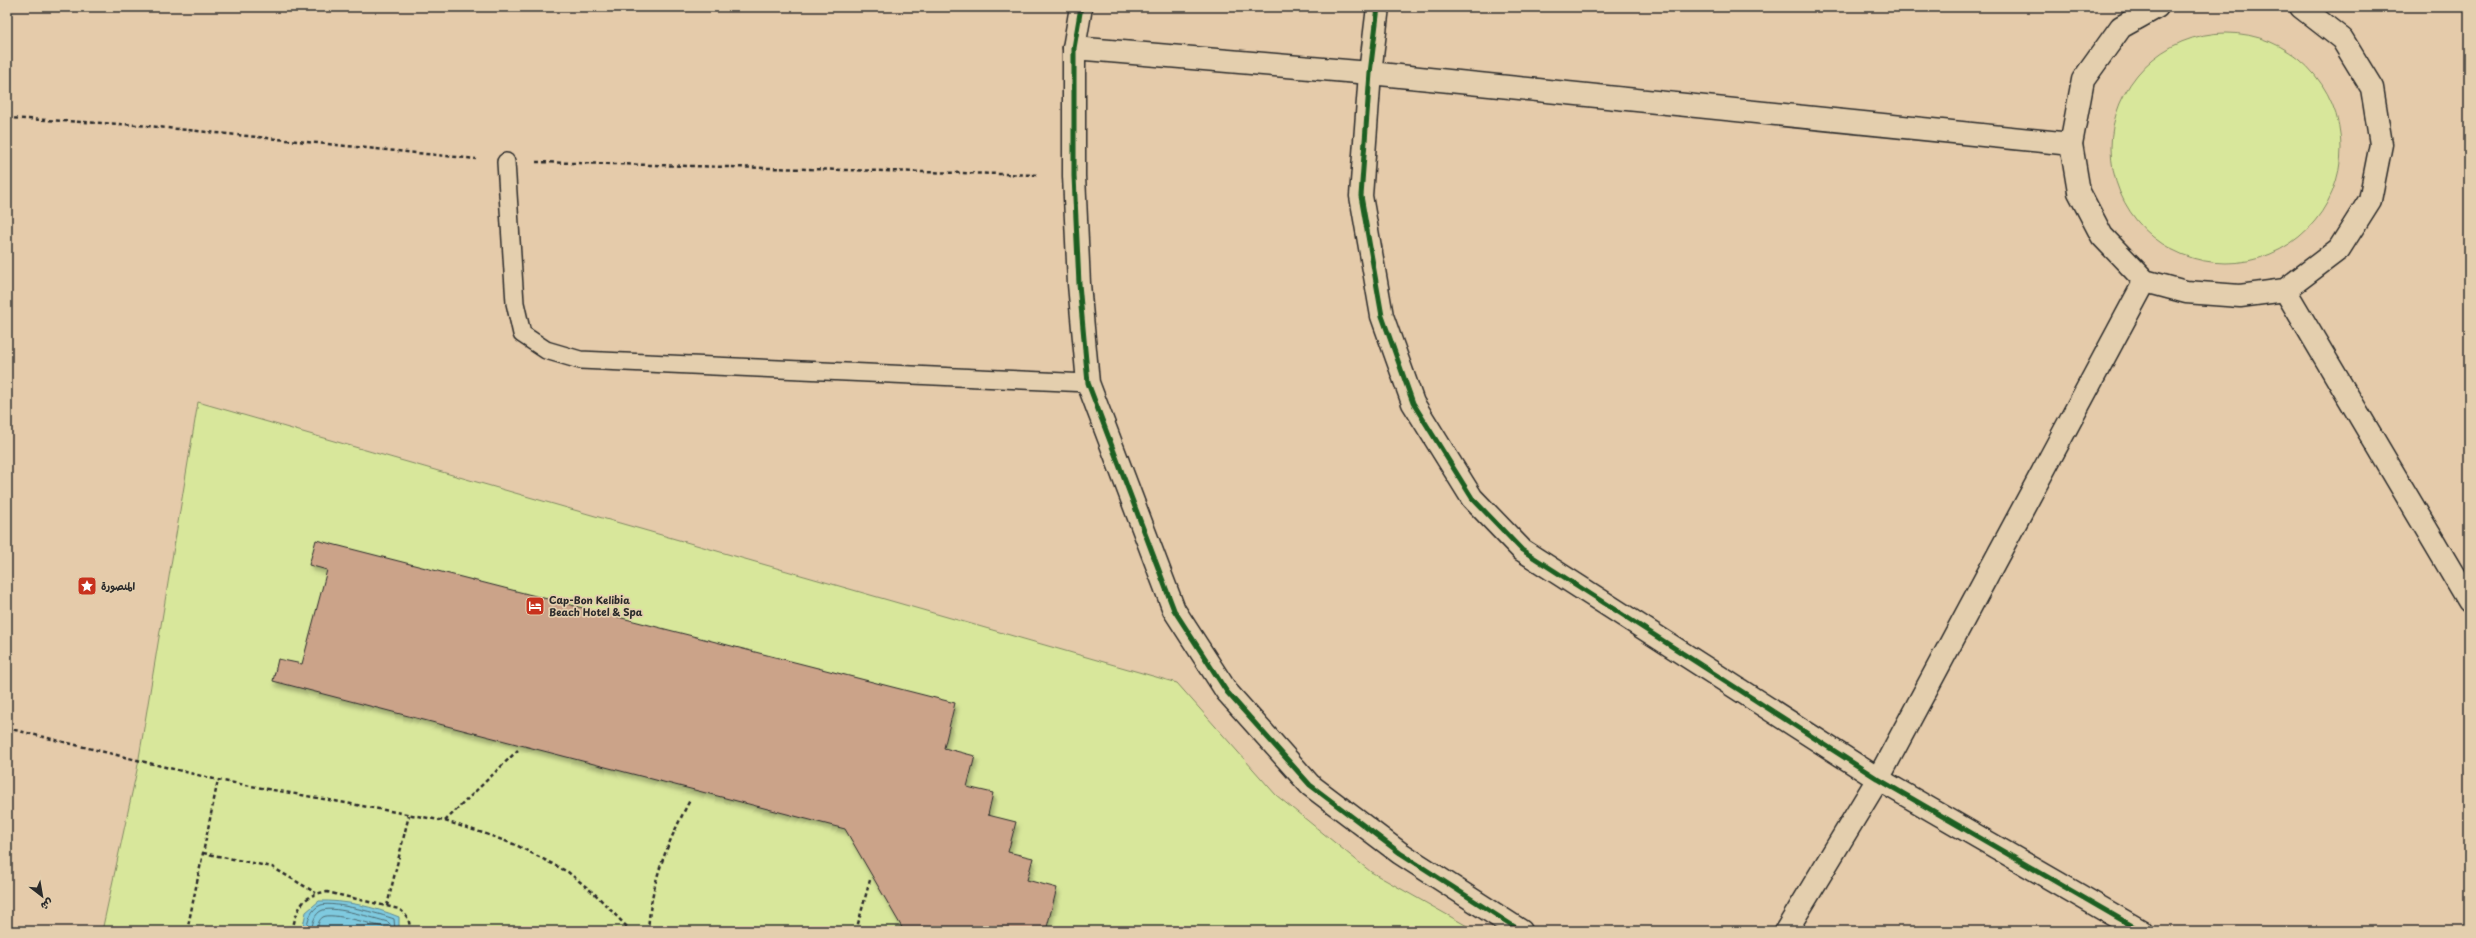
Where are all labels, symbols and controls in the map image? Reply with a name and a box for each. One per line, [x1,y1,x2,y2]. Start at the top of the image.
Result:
place icon: المنصورة [76,575,98,597]
place label: المنصورة [101,578,136,593]
place label: Cap-Bon Kelibia Beach Hotel & Spa [549,592,643,619]
hotel icon: Cap-Bon Kelibia Beach Hotel & Spa [524,595,546,617]
north arrow [22,876,62,916]
text: ش [38,895,57,915]

